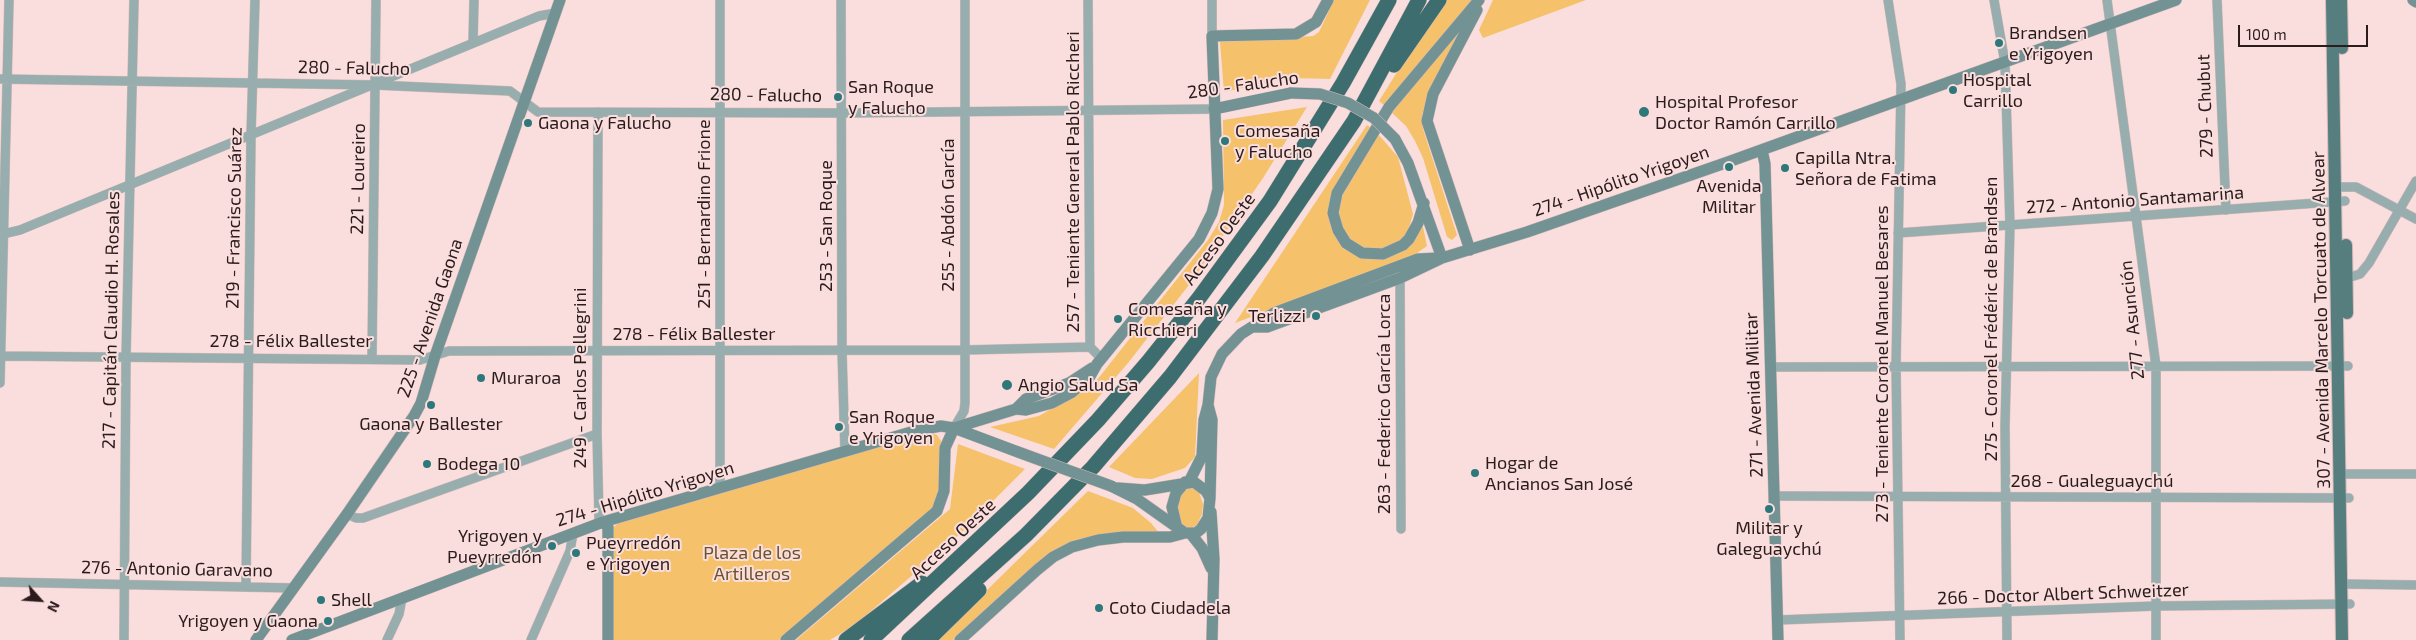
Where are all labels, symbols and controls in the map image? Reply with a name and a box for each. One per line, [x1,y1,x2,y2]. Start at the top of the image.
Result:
scale bar [2241,15,2371,47]
place label: Brandsen e Yrigoyen [2009,22,2093,64]
text: 100 m [2246,25,2287,43]
street label: 257 - Teniente General Pablo Riccheri [1062,31,1084,333]
marker: Brandsen e Yrigoyen [1993,37,2005,49]
street label: 279 - Chubut [2192,54,2218,158]
street label: 280 - Falucho [298,56,410,80]
street label: 280 - Falucho [1186,66,1300,104]
place label: Hospital Carrillo [1963,69,2031,112]
place label: San Roque y Falucho [848,76,934,118]
street label: 280 - Falucho [710,83,822,107]
marker: Hospital Carrillo [1947,84,1959,96]
marker: San Roque y Falucho [832,91,844,103]
place label: Hospital Profesor Doctor Ramón Carrillo [1655,91,1836,134]
marker: Hospital Profesor Doctor Ramón Carrillo [1637,105,1651,119]
place label: Gaona y Falucho [538,112,672,134]
marker: Gaona y Falucho [522,117,534,129]
street label: 251 - Bernardino Frione [693,119,715,309]
place label: Comesaña y Falucho [1235,120,1320,162]
street label: 221 - Loureiro [346,123,370,235]
street label: 219 - Francisco Suárez [222,127,246,309]
marker: Comesaña y Falucho [1219,135,1231,147]
street label: 255 - Abdón García [937,138,959,292]
street label: 274 - Hipólito Yrigoyen [1530,141,1712,221]
place label: Capilla Ntra. Señora de Fatima [1795,147,1937,190]
street label: 307 - Avenida Marcelo Torcuato de Alvear [2307,151,2335,489]
street label: 253 - San Roque [815,160,837,292]
marker: Avenida Militar [1723,161,1735,173]
marker: Capilla Ntra. Señora de Fatima [1779,162,1791,174]
place label: Avenida Militar [1696,175,1762,218]
street label: 275 - Coronel Frédéric de Brandsen [1980,176,2002,462]
street label: 272 - Antonio Santamarina [2025,182,2245,218]
street label: Acceso Oeste [1178,189,1260,289]
street label: 217 - Capitán Claudio H. Rosales [98,191,124,449]
street label: 273 - Teniente Coronel Manuel Besares [1871,205,1893,523]
street label: 225 - Avenida Gaona [393,236,467,400]
street label: 277 - Asunción [2115,259,2149,381]
street label: 249 - Carlos Pellegrini [569,288,591,468]
street label: 263 - Federico García Lorca [1373,294,1395,514]
place label: Comesaña y Ricchieri [1128,298,1227,340]
place label: Terlizzi [1248,305,1306,327]
marker: Terlizzi [1310,310,1322,322]
street label: 271 - Avenida Militar [1740,312,1768,478]
marker: Comesaña y Ricchieri [1112,313,1124,325]
street label: 278 - Félix Ballester [612,323,776,345]
street label: 278 - Félix Ballester [209,330,373,352]
place label: Muraroa [491,367,561,389]
marker: Muraroa [475,372,487,384]
place label: Angio Salud Sa [1018,374,1138,396]
marker: Angio Salud Sa [1000,378,1014,392]
marker: Gaona y Ballester [425,399,437,411]
place label: San Roque e Yrigoyen [849,406,935,448]
place label: Gaona y Ballester [359,413,503,435]
marker: San Roque e Yrigoyen [833,421,845,433]
place label: Hogar de Ancianos San José [1485,452,1633,494]
place label: Bodega 10 [437,453,520,475]
street label: 274 - Hipólito Yrigoyen [553,457,737,531]
marker: Bodega 10 [421,458,433,470]
marker: Hogar de Ancianos San José [1469,467,1481,479]
street label: 268 - Gualeguaychú [2010,470,2174,492]
street label: Acceso Oeste [906,494,1000,584]
marker: Militar y Galeguaychú [1763,503,1775,515]
place label: Militar y Galeguaychú [1716,517,1822,560]
place label: Yrigoyen y Pueyrredón [447,525,542,568]
place label: Pueyrredón e Yrigoyen [586,532,681,574]
marker: Yrigoyen y Pueyrredón [546,540,558,552]
park label: Plaza de los Artilleros [703,542,801,584]
marker: Pueyrredón e Yrigoyen [570,547,582,559]
street label: 276 - Antonio Garavano [81,557,273,581]
north arrow [15,575,65,625]
street label: 266 - Doctor Albert Schweitzer [1937,579,2189,609]
place label: Shell [331,589,372,611]
marker: Shell [315,594,327,606]
place label: Coto Ciudadela [1109,597,1231,619]
text: N [44,599,64,615]
marker: Coto Ciudadela [1093,602,1105,614]
place label: Yrigoyen y Gaona [178,610,318,632]
marker: Yrigoyen y Gaona [322,615,334,627]

